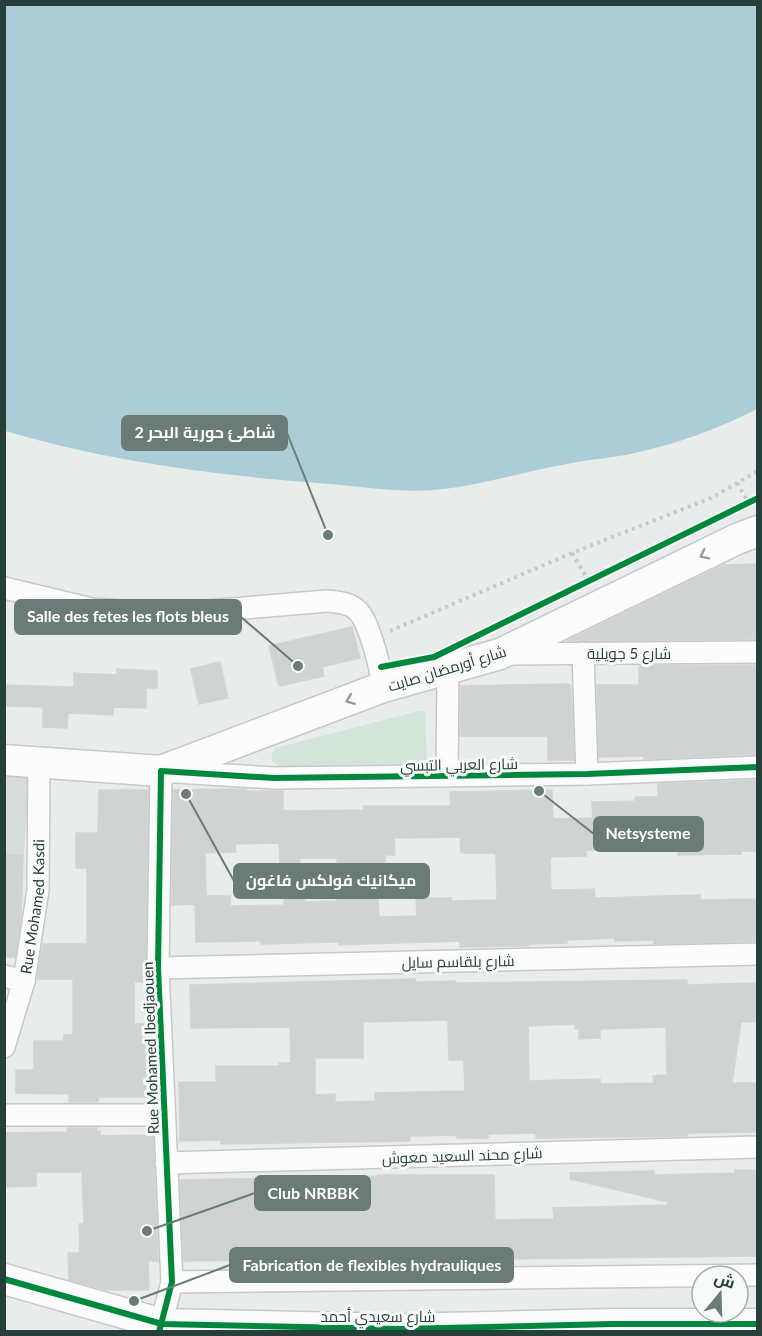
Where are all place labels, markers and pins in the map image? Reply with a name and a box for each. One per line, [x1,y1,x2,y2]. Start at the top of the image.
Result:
callout: شاطئ حورية البحر 2 [122,416,287,450]
callout: Salle des fetes les flots bleus [15,600,241,634]
callout: Netsysteme [594,817,703,851]
callout: ميكانيك فولكس فاغون [234,864,429,898]
callout: Club NRBBK [255,1176,370,1210]
callout: Fabrication de flexibles hydrauliques [230,1248,513,1282]

